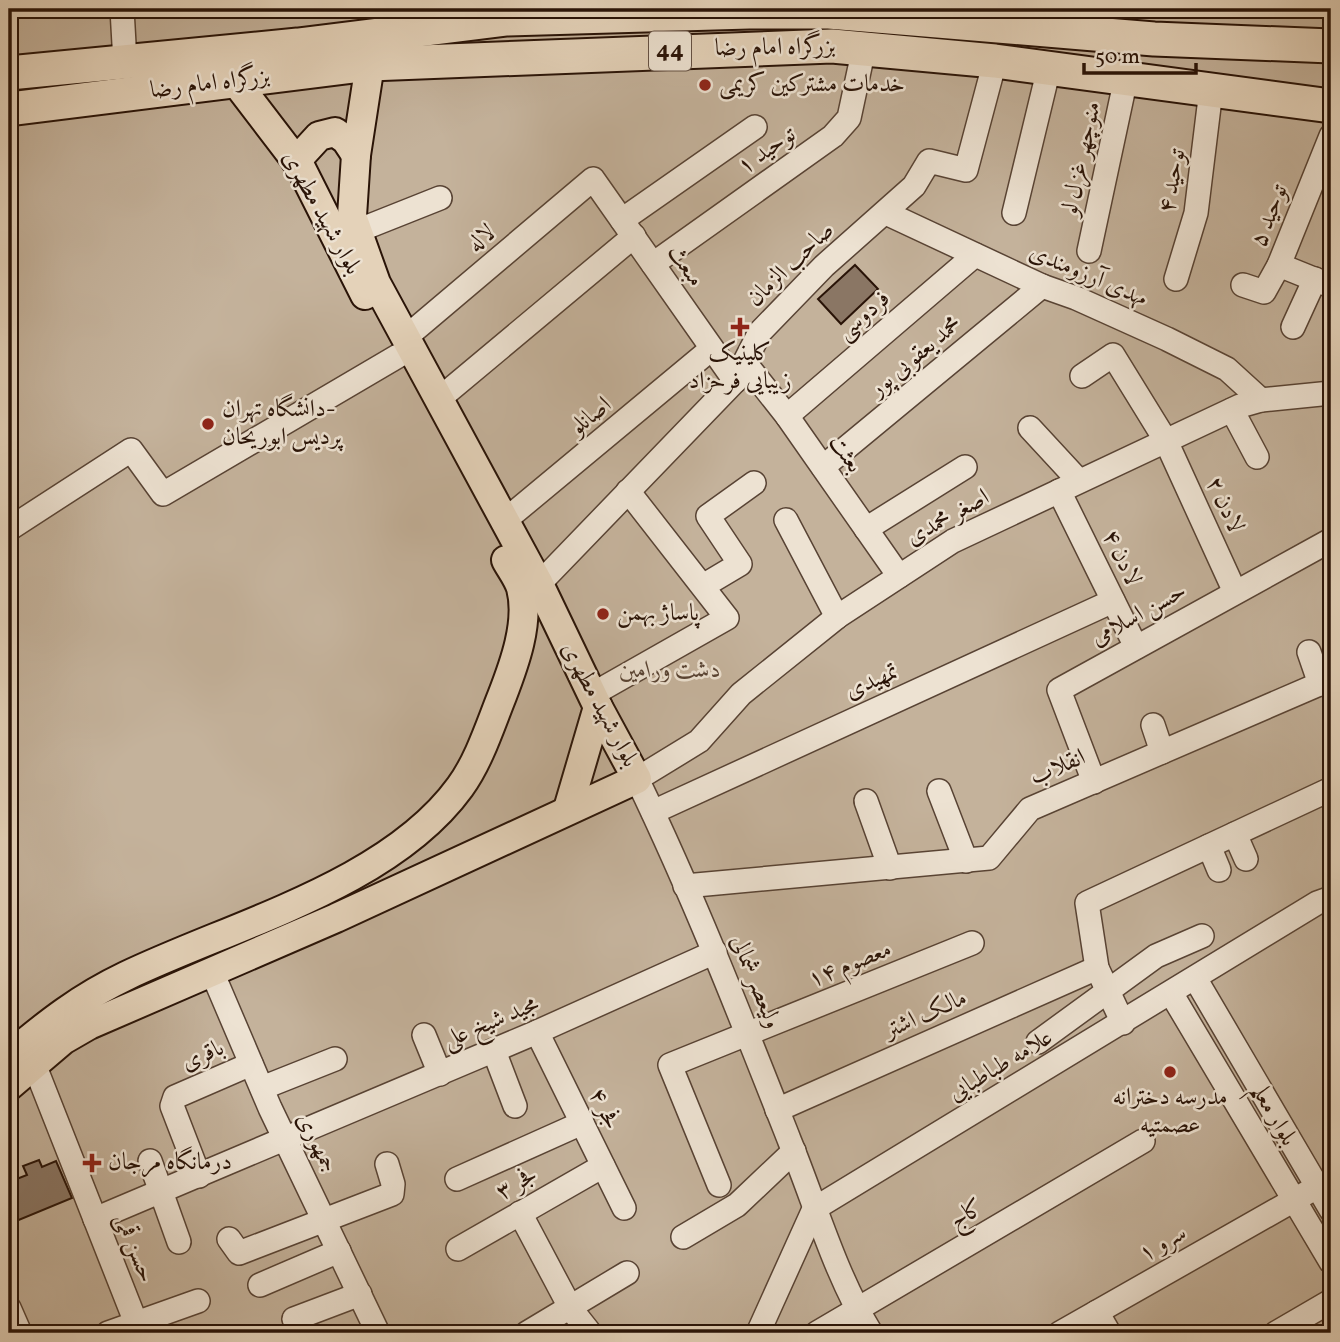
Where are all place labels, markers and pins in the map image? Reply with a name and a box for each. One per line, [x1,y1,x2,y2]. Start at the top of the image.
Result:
place label: خدمات مشترکین کریمی [719,68,905,102]
marker: خدمات مشترکین کریمی [697,77,713,93]
marker: کلینیک زیبایی فرحزاد [730,317,750,337]
place label: کلینیک زیبایی فرحزاد [689,337,791,399]
place label: دانشگاه تهران- پردیس ابوریحان [222,393,344,455]
marker: دانشگاه تهران- پردیس ابوریحان [200,416,216,432]
place label: پاساژ بهمن [617,597,701,631]
marker: پاساژ بهمن [595,606,611,622]
marker: مدرسه دخترانه عصمتیه [1162,1064,1178,1080]
place label: مدرسه دخترانه عصمتیه [1112,1081,1228,1143]
place label: درمانگاه مرجان [108,1146,232,1180]
marker: درمانگاه مرجان [82,1153,102,1173]

